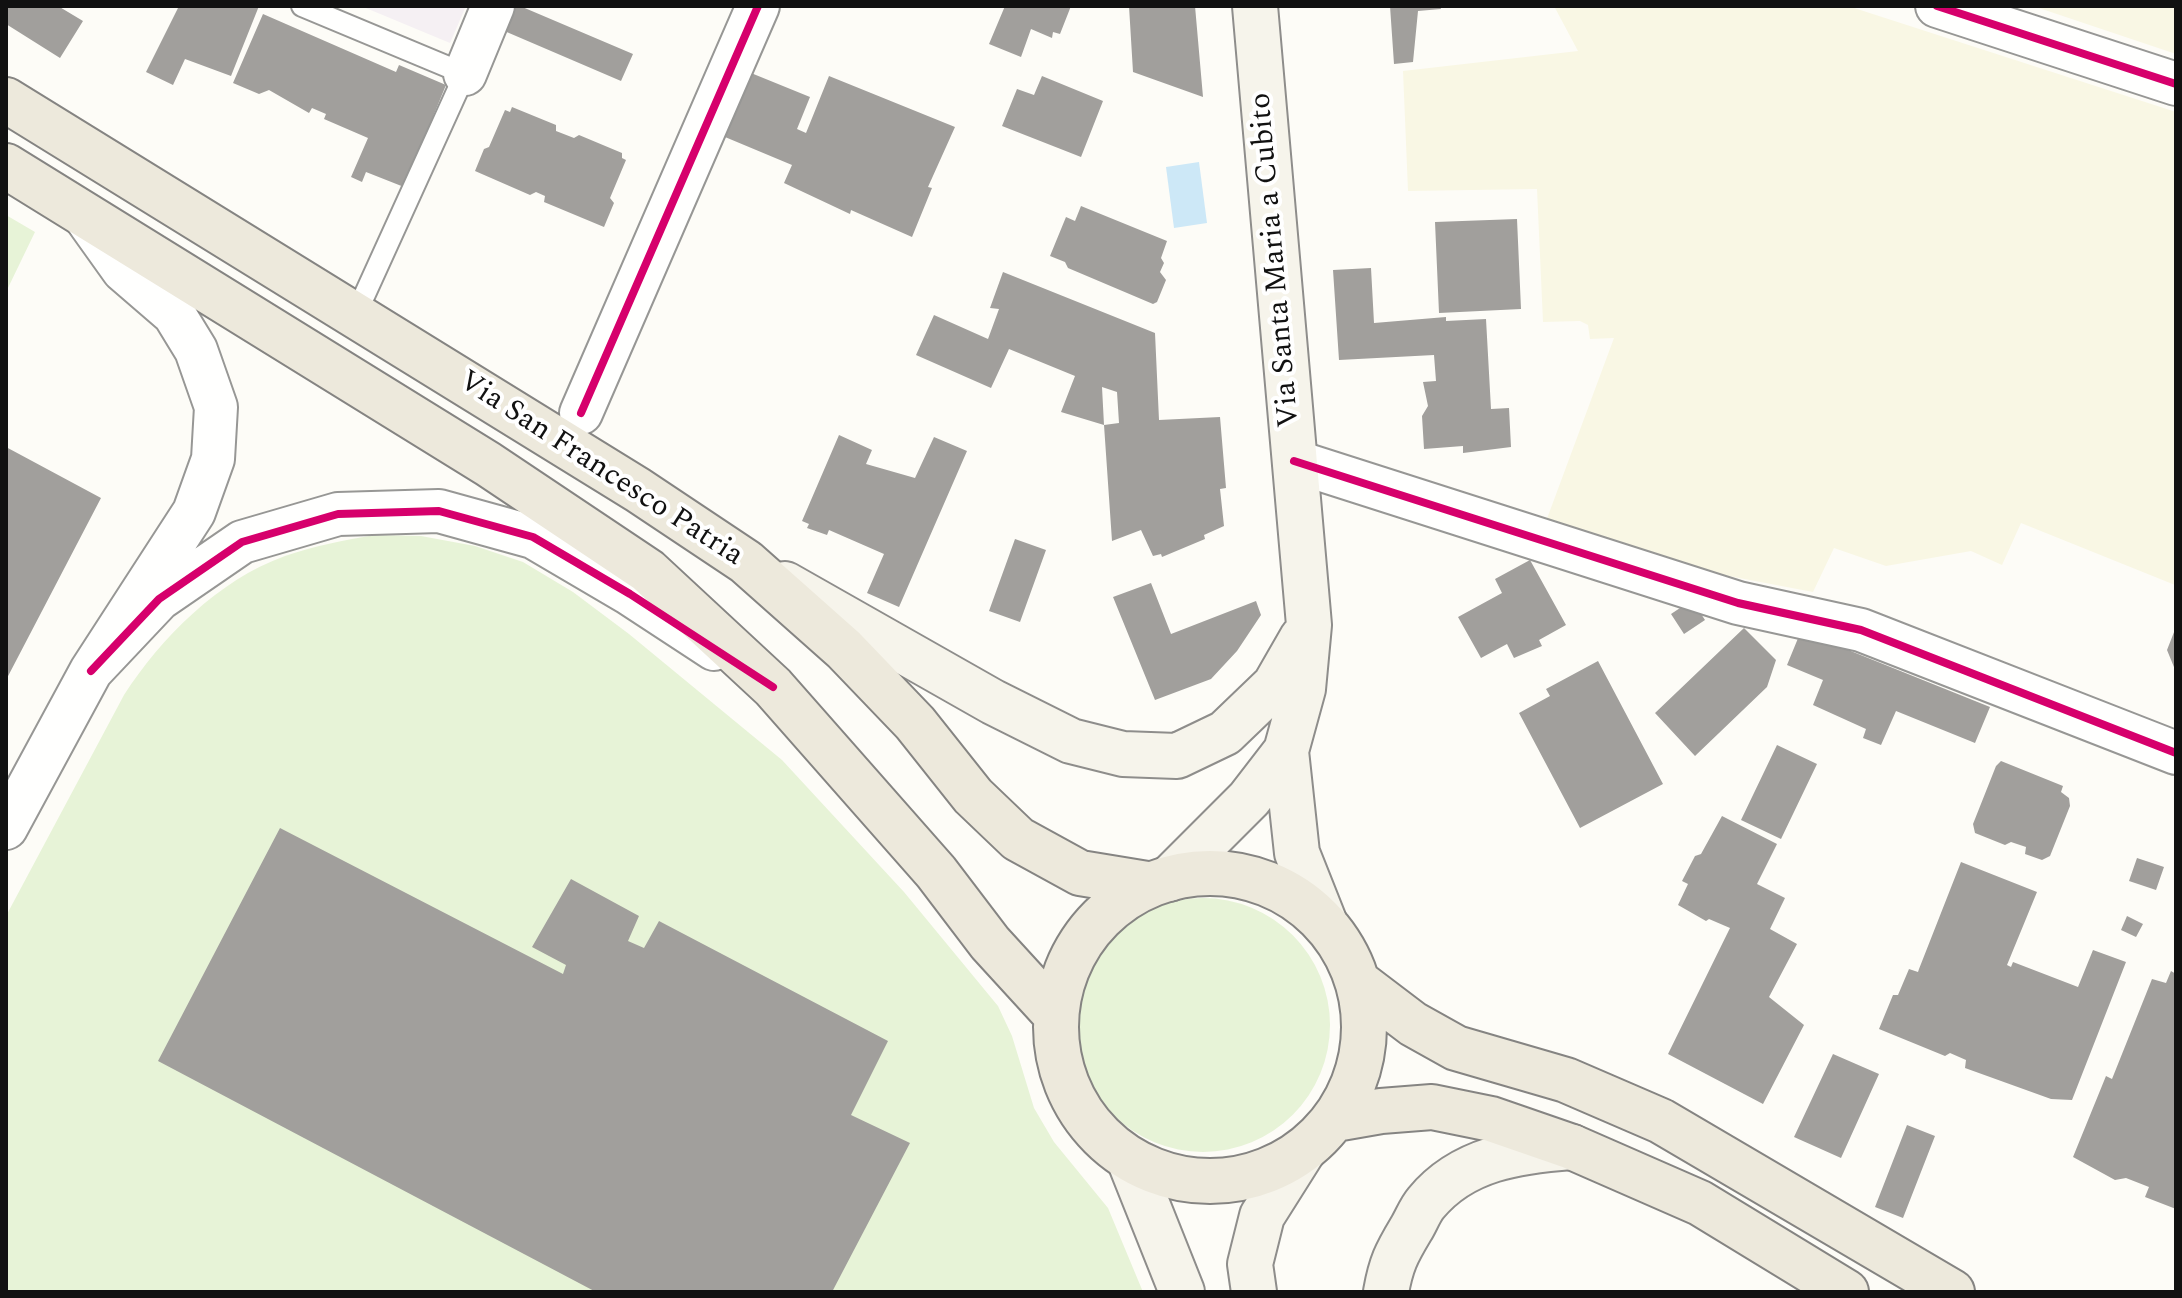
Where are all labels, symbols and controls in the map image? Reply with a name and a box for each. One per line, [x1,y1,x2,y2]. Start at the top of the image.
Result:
street label: Via Santa Maria a Cubito [1244,91,1310,429]
street label: Via San Francesco Patria [451,365,749,575]

